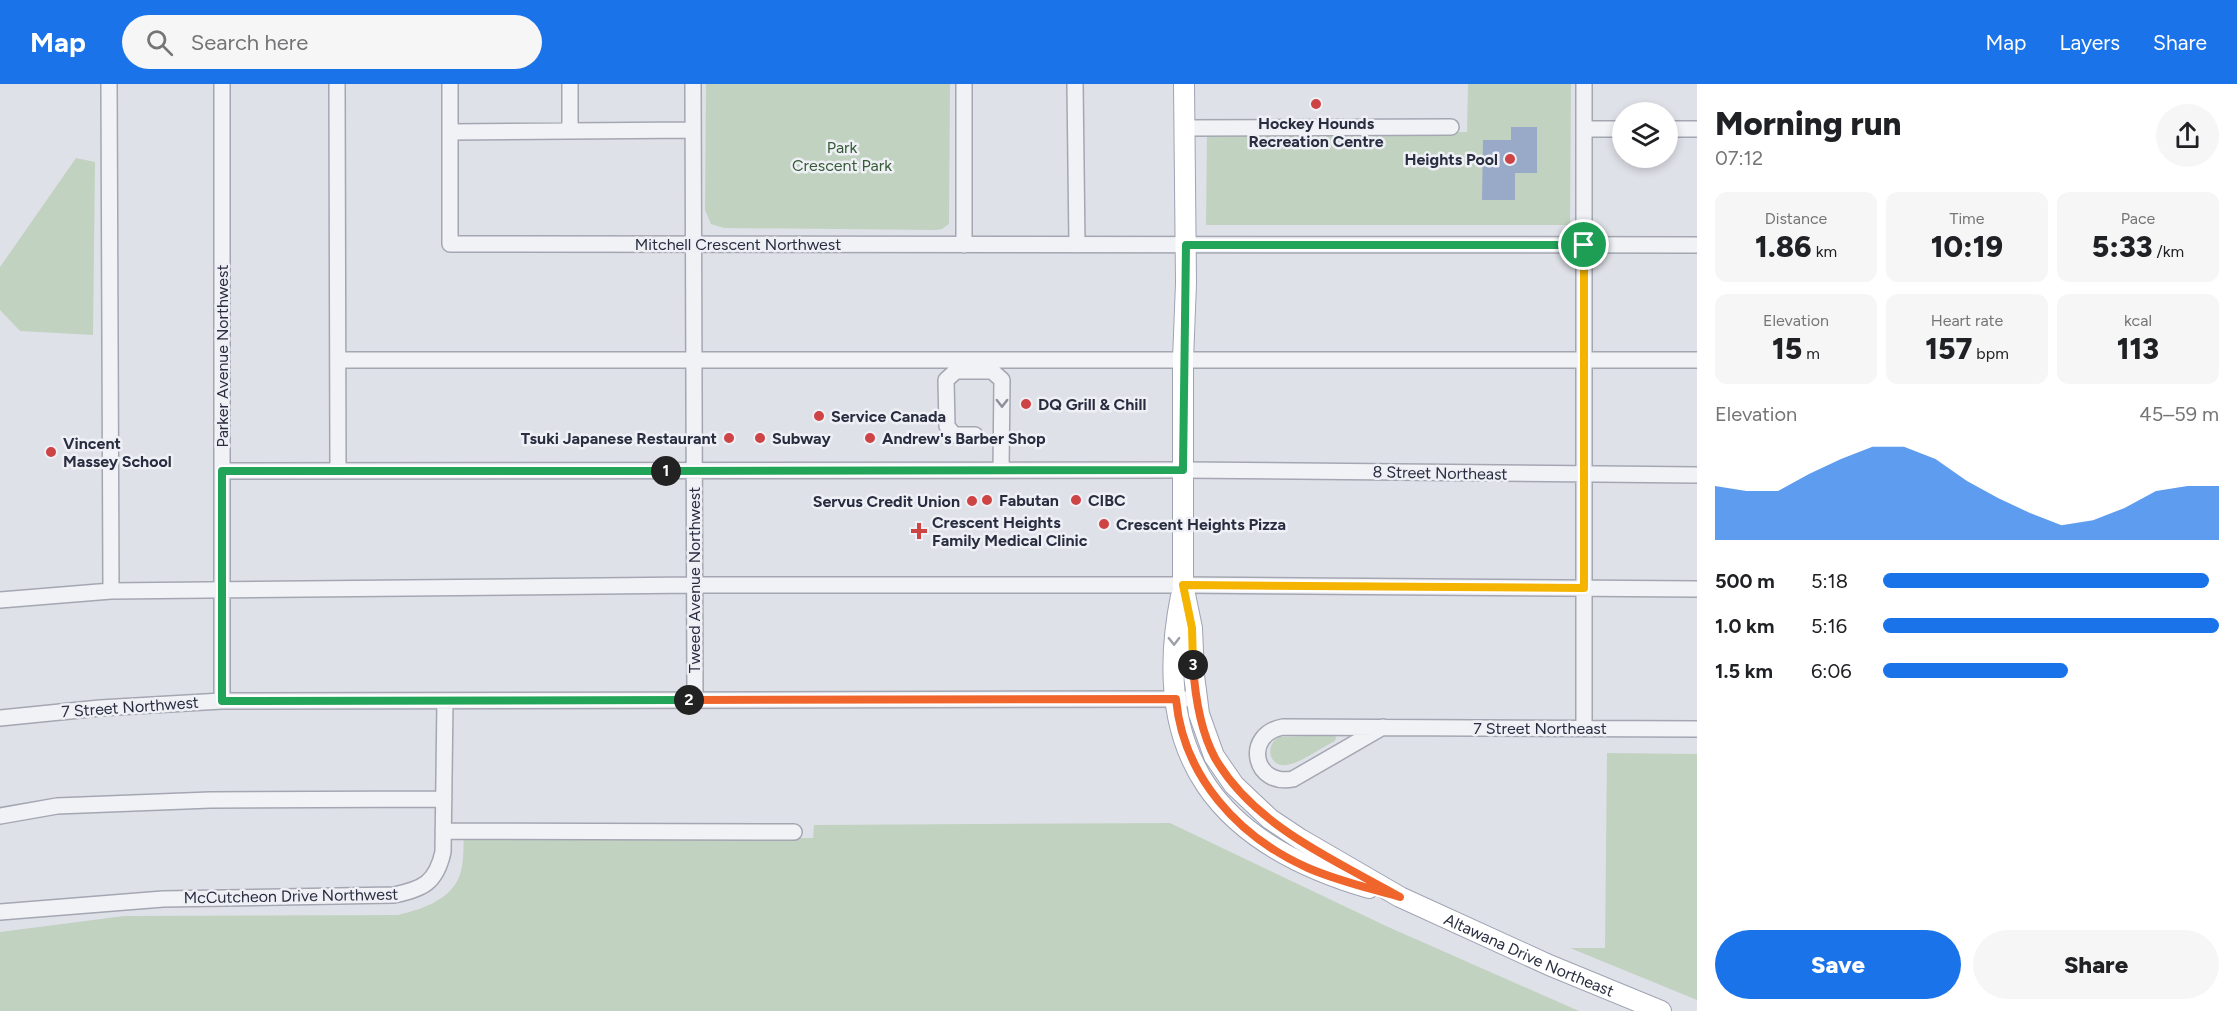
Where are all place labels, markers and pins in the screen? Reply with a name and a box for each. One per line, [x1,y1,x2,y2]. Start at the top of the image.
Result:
marker: Hockey Hounds Recreation Centre [1309,97,1323,111]
place label: Hockey Hounds Recreation Centre [1248,114,1384,151]
place label: Heights Pool [1404,150,1498,169]
marker: Heights Pool [1503,152,1517,166]
pin [1558,219,1609,270]
place label: DQ Grill & Chill [1038,395,1146,414]
marker: DQ Grill & Chill [1019,397,1033,411]
place label: Service Canada [831,407,946,426]
marker: Service Canada [812,409,826,423]
place label: Tsuki Japanese Restaurant [521,429,717,448]
place label: Subway [772,429,831,448]
place label: Andrew's Barber Shop [882,429,1046,448]
marker: Tsuki Japanese Restaurant [722,431,736,445]
marker: Subway [753,431,767,445]
marker: Andrew's Barber Shop [863,431,877,445]
place label: Vincent Massey School [63,434,172,471]
marker: Vincent Massey School [44,445,58,459]
pin: 1 [651,456,681,486]
place label: Fabutan [999,491,1059,510]
place label: CIBC [1088,491,1126,510]
place label: Servus Credit Union [813,492,960,511]
marker: Fabutan [980,493,994,507]
marker: CIBC [1069,493,1083,507]
marker: Servus Credit Union [965,494,979,508]
place label: Crescent Heights Family Medical Clinic [932,513,1088,550]
place label: Crescent Heights Pizza [1116,515,1286,534]
marker: Crescent Heights Pizza [1097,517,1111,531]
marker: Crescent Heights Family Medical Clinic [910,522,928,540]
pin: 3 [1178,650,1208,680]
pin: 2 [674,685,704,715]

